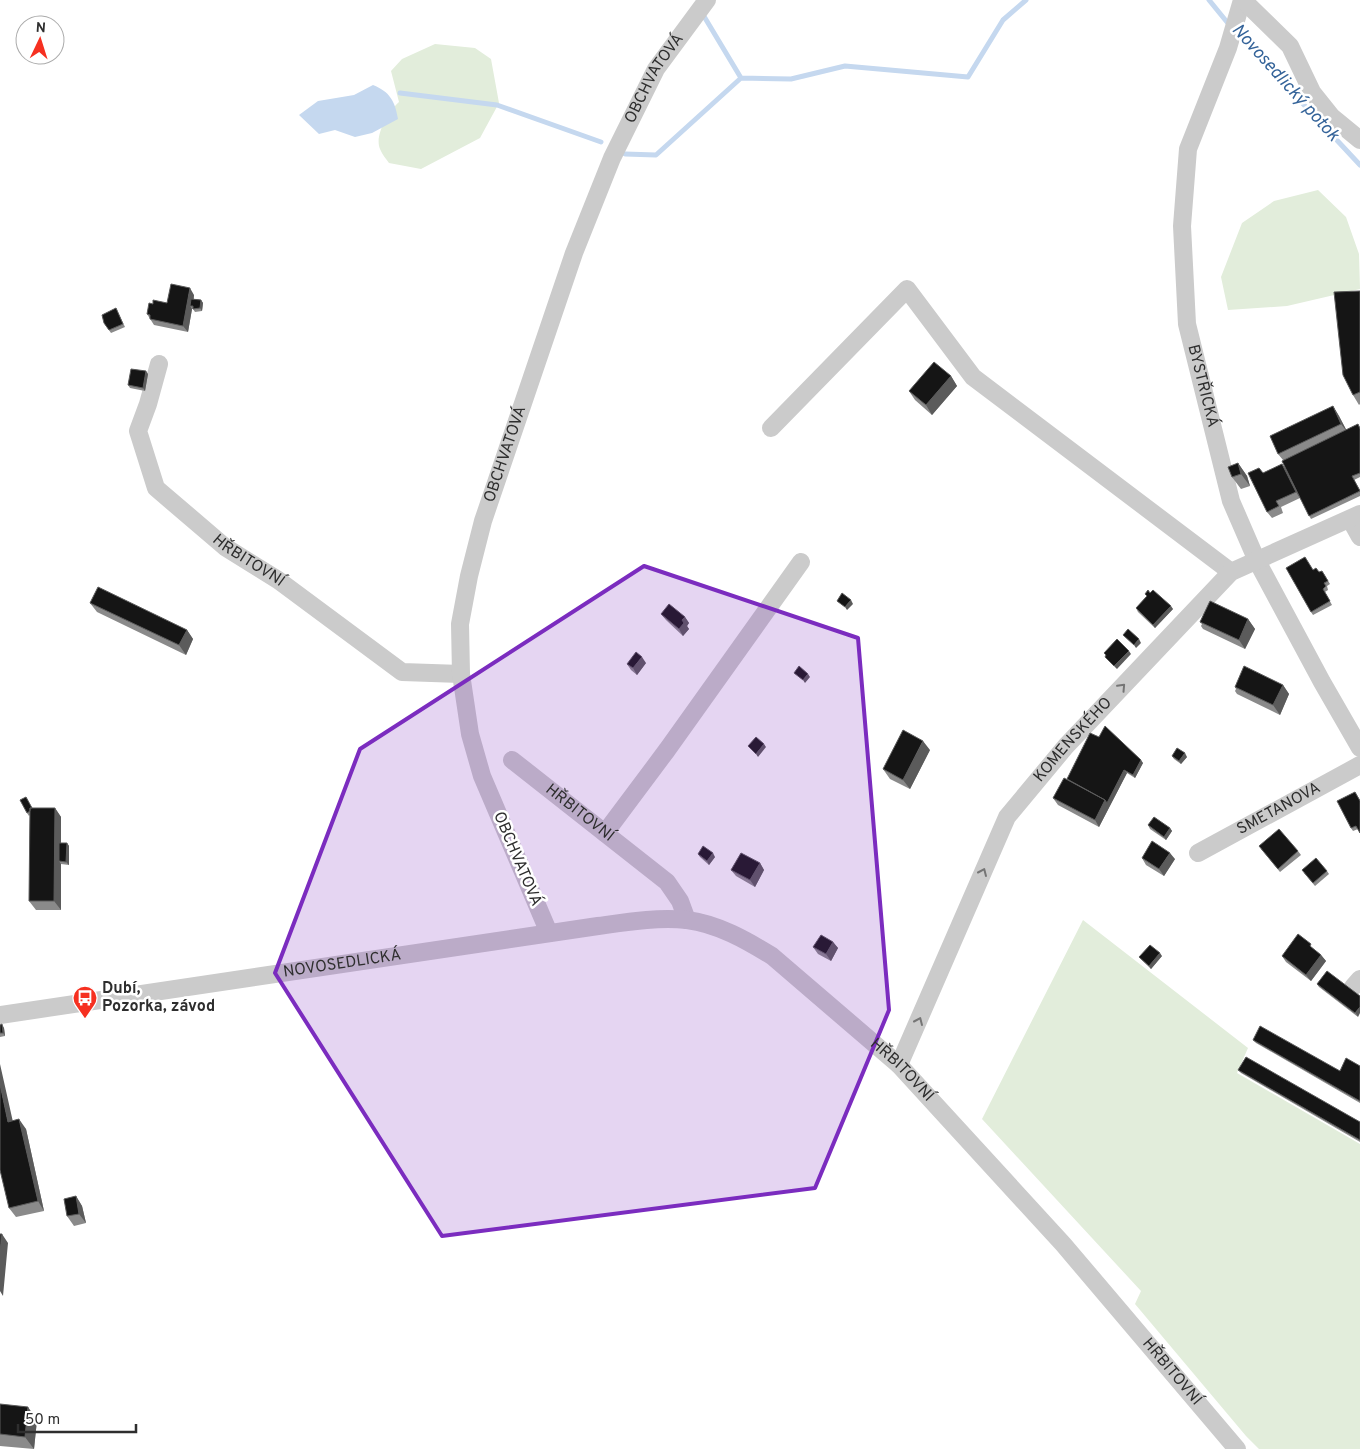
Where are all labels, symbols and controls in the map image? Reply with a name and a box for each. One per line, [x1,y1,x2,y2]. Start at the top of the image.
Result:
north arrow [15,15,65,65]
water label: Novosedlický potok [1226,19,1345,147]
text: N [35,20,46,37]
street label: OBCHVATOVÁ [621,29,689,127]
street label: BYSTŘICKÁ [1183,343,1224,430]
street label: OBCHVATOVÁ [480,403,531,505]
street label: HŘBITOVNÍ [208,530,291,592]
one-way arrow [1116,684,1125,693]
street label: KOMENSKÉHO [1030,693,1117,787]
street label: SMETANOVA [1234,778,1324,840]
street label: HŘBITOVNÍ [541,780,620,847]
street label: OBCHVATOVÁ [488,808,548,909]
one-way arrow [977,868,988,877]
street label: NOVOSEDLICKÁ [282,943,403,983]
place label: Dubí, Pozorka, závod [102,979,215,1017]
bus stop icon: Dubí, Pozorka, závod [72,985,98,1019]
one-way arrow [912,1017,923,1026]
street label: HŘBITOVNÍ [866,1034,940,1107]
street label: HŘBITOVNÍ [1137,1334,1208,1411]
scale bar [18,1402,135,1434]
text: 50 m [25,1411,60,1430]

